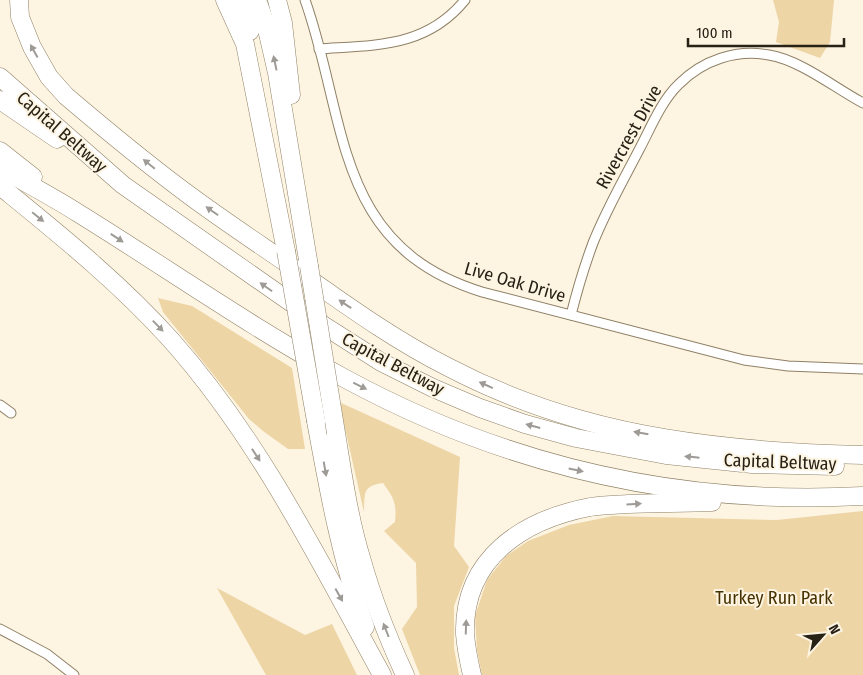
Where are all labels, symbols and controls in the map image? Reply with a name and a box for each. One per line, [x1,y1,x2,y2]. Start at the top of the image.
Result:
scale bar [688,15,844,47]
text: 100 m [696,24,733,42]
one-way arrow [30,45,39,58]
one-way arrow [271,56,279,71]
street label: Rivercrest Drive [591,81,667,193]
street label: Capital Beltway [12,87,112,177]
one-way arrow [143,158,156,169]
one-way arrow [205,206,219,216]
one-way arrow [31,211,44,222]
one-way arrow [111,233,124,243]
street label: Live Oak Drive [462,257,568,307]
one-way arrow [259,282,273,292]
one-way arrow [338,299,352,309]
one-way arrow [151,320,163,332]
street label: Capital Beltway [338,328,448,400]
one-way arrow [479,380,493,388]
one-way arrow [353,382,367,390]
one-way arrow [525,422,541,430]
one-way arrow [632,429,648,437]
one-way arrow [252,449,261,462]
street label: Capital Beltway [723,449,837,475]
one-way arrow [684,453,700,461]
one-way arrow [321,461,329,477]
one-way arrow [569,466,584,474]
one-way arrow [626,500,642,508]
park label: Turkey Run Park [715,587,833,609]
one-way arrow [334,589,343,602]
north arrow [798,610,848,660]
one-way arrow [462,619,470,635]
one-way arrow [382,622,390,637]
text: N [825,622,844,637]

